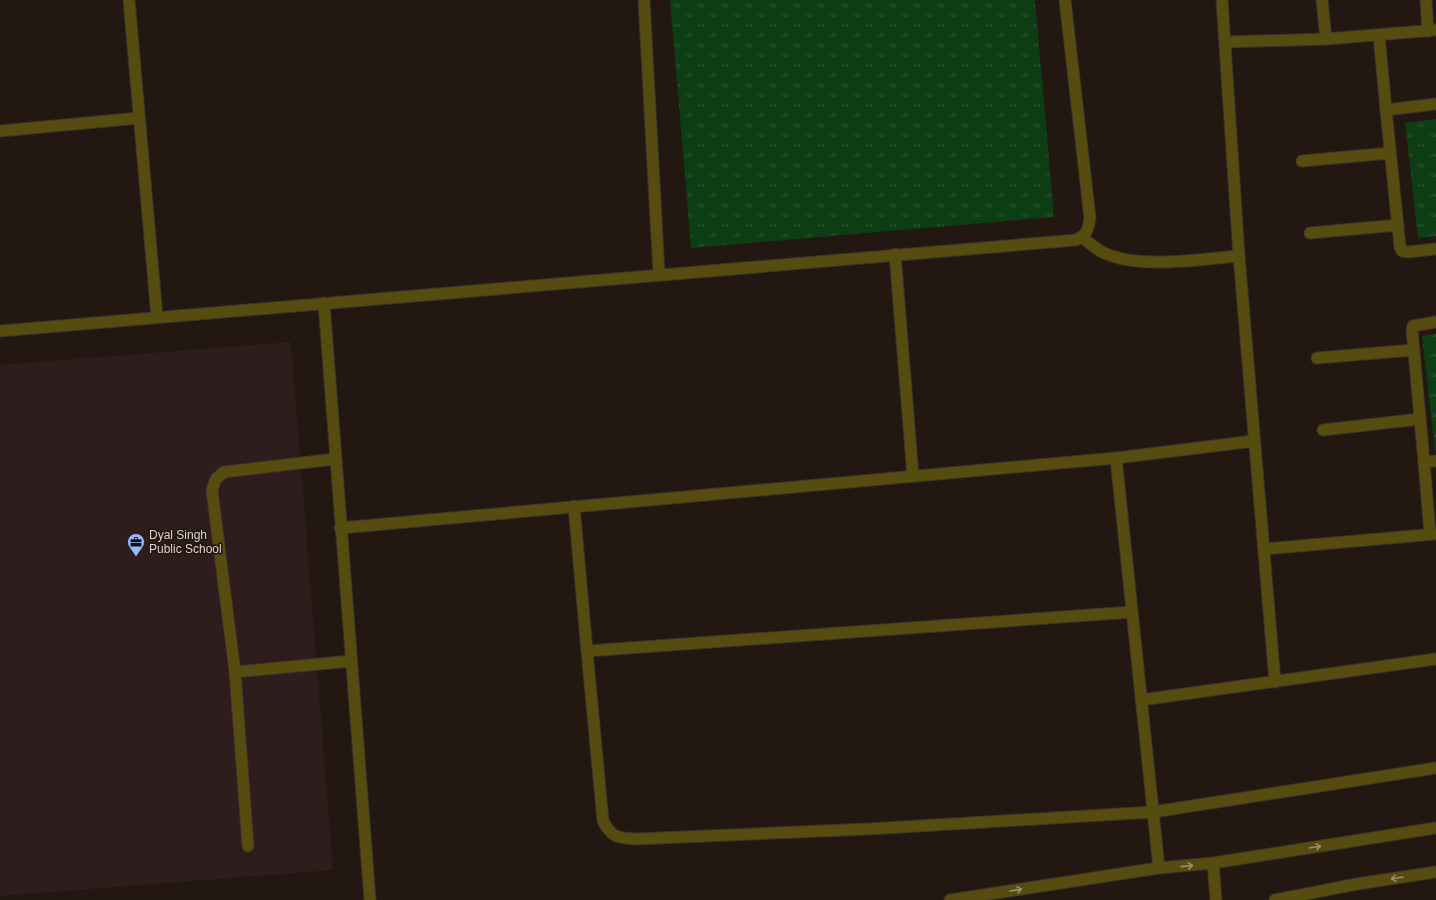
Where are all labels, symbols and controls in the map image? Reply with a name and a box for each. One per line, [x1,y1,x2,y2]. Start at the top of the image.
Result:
place label: Dyal Singh Public School [149,528,222,556]
office icon: Dyal Singh Public School [126,532,146,557]
one-way arrow [1308,843,1321,851]
one-way arrow [1180,862,1193,869]
one-way arrow [1391,874,1404,882]
one-way arrow [1009,886,1022,894]

